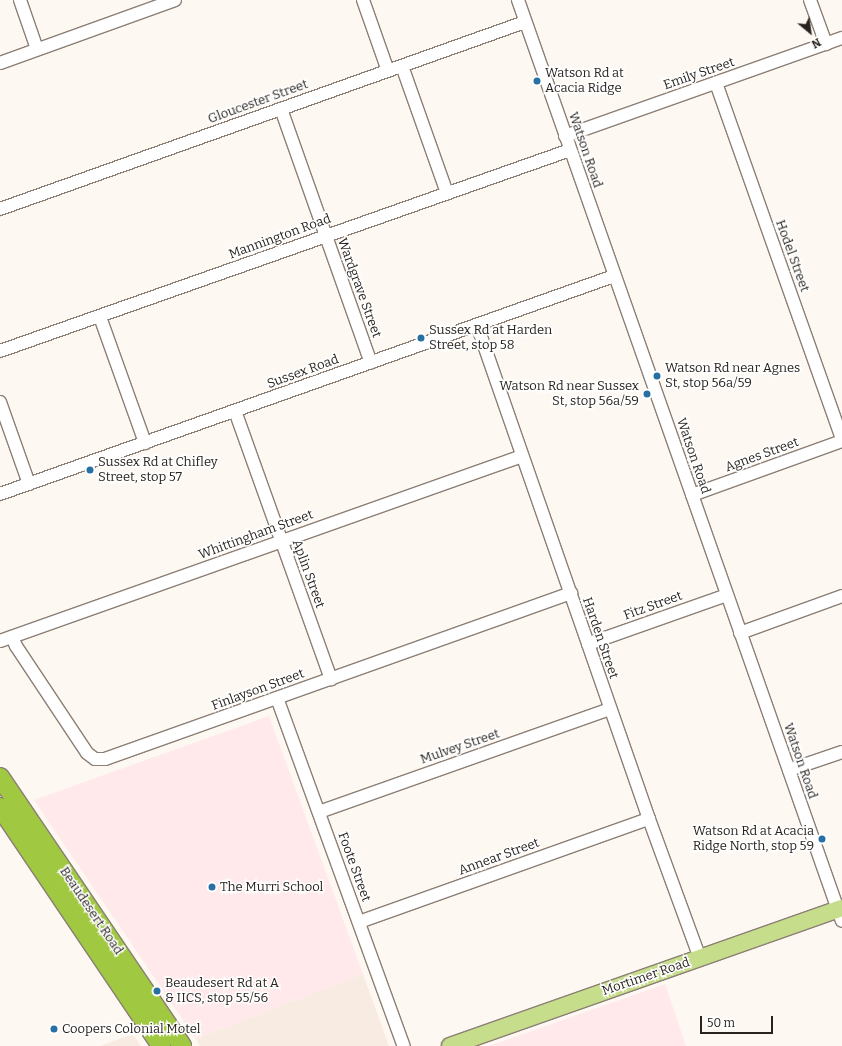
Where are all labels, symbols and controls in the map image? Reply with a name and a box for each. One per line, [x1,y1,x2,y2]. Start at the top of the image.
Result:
north arrow [790,12,830,52]
text: N [809,35,823,51]
street label: Emily Street [662,55,736,93]
place label: Watson Rd at Acacia Ridge [545,66,624,97]
marker: Watson Rd at Acacia Ridge [532,76,542,86]
street label: Gloucester Street [206,77,310,127]
street label: Watson Road [565,110,605,190]
street label: Mannington Road [227,211,333,263]
street label: Hodel Street [772,218,812,294]
street label: Wardgrave Street [334,236,384,340]
place label: Sussex Rd at Harden Street, stop 58 [429,323,552,354]
marker: Sussex Rd at Harden Street, stop 58 [416,333,426,343]
street label: Sussex Road [265,352,341,392]
place label: Watson Rd near Agnes St, stop 56a/59 [665,361,800,392]
marker: Watson Rd near Agnes St, stop 56a/59 [652,371,662,381]
place label: Watson Rd near Sussex St, stop 56a/59 [499,379,639,410]
marker: Watson Rd near Sussex St, stop 56a/59 [642,389,652,399]
street label: Watson Road [673,416,713,496]
street label: Agnes Street [723,435,801,475]
place label: Sussex Rd at Chifley Street, stop 57 [98,455,218,486]
marker: Sussex Rd at Chifley Street, stop 57 [85,465,95,475]
street label: Whittingham Street [197,507,315,563]
street label: Aplin Street [288,538,328,610]
street label: Fitz Street [622,588,684,624]
street label: Harden Street [579,595,621,681]
street label: Finlayson Street [210,666,306,714]
street label: Watson Road [780,721,820,801]
street label: Mulvey Street [418,726,502,768]
place label: Watson Rd at Acacia Ridge North, stop 59 [693,824,814,855]
street label: Foote Street [334,830,374,904]
marker: Watson Rd at Acacia Ridge North, stop 59 [817,834,827,844]
street label: Annear Street [457,835,541,879]
street label: Beaudesert Road [56,864,126,958]
place label: The Murri School [220,879,323,895]
marker: The Murri School [207,882,217,892]
street label: Mortimer Road [600,955,692,999]
place label: Beaudesert Rd at A & IICS, stop 55/56 [165,976,279,1007]
marker: Beaudesert Rd at A & IICS, stop 55/56 [152,986,162,996]
scale bar [702,1008,775,1034]
text: 50 m [707,1016,735,1030]
place label: Coopers Colonial Motel [62,1021,201,1037]
marker: Coopers Colonial Motel [49,1024,59,1034]

